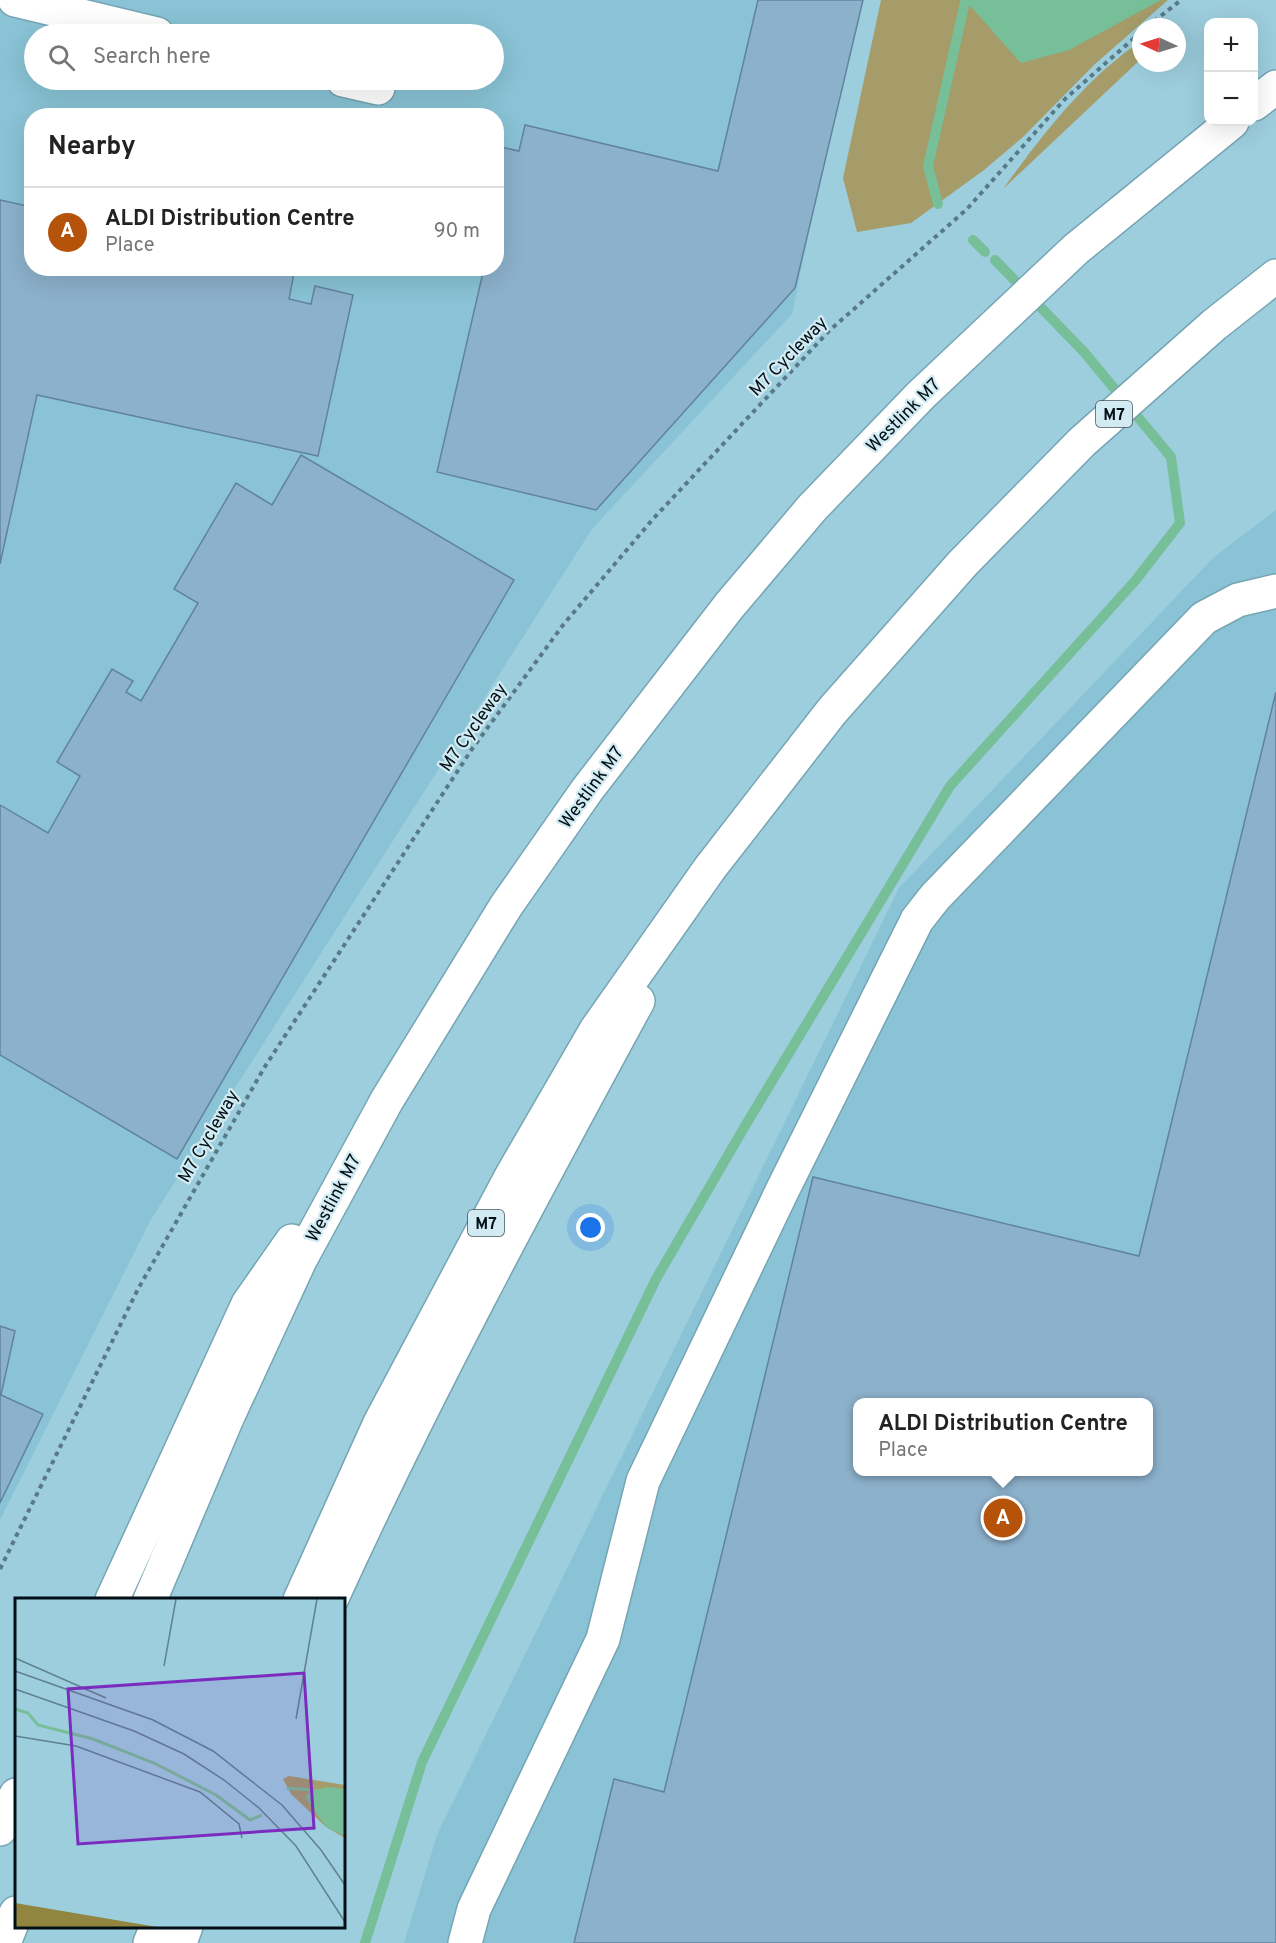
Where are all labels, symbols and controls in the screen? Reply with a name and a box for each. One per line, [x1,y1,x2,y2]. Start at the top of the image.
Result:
north arrow [1132,18,1186,72]
map controls [1204,18,1258,126]
button: + [1204,18,1258,72]
search box [24,24,504,90]
icon: search [45,41,78,74]
text: Search here [93,44,211,71]
button: − [1204,72,1258,126]
text: Nearby [48,131,136,164]
text: ALDI Distribution Centre [105,206,354,233]
text: A [60,219,75,245]
text: 90 m [434,219,480,245]
text: Place [105,233,155,259]
street label: M7 Cycleway [745,312,833,402]
street label: Westlink M7 [862,374,946,458]
road number: M7 [1096,401,1132,427]
street label: M7 Cycleway [435,679,513,777]
street label: Westlink M7 [555,742,630,833]
street label: M7 Cycleway [174,1086,245,1187]
street label: Westlink M7 [302,1151,367,1246]
road number: M7 [468,1210,504,1236]
your location [576,1213,605,1242]
popup [853,1398,1153,1476]
text: ALDI Distribution Centre [878,1411,1128,1438]
text: Place [878,1438,928,1464]
pin: A [984,1496,1022,1540]
inset map [15,1598,345,1928]

